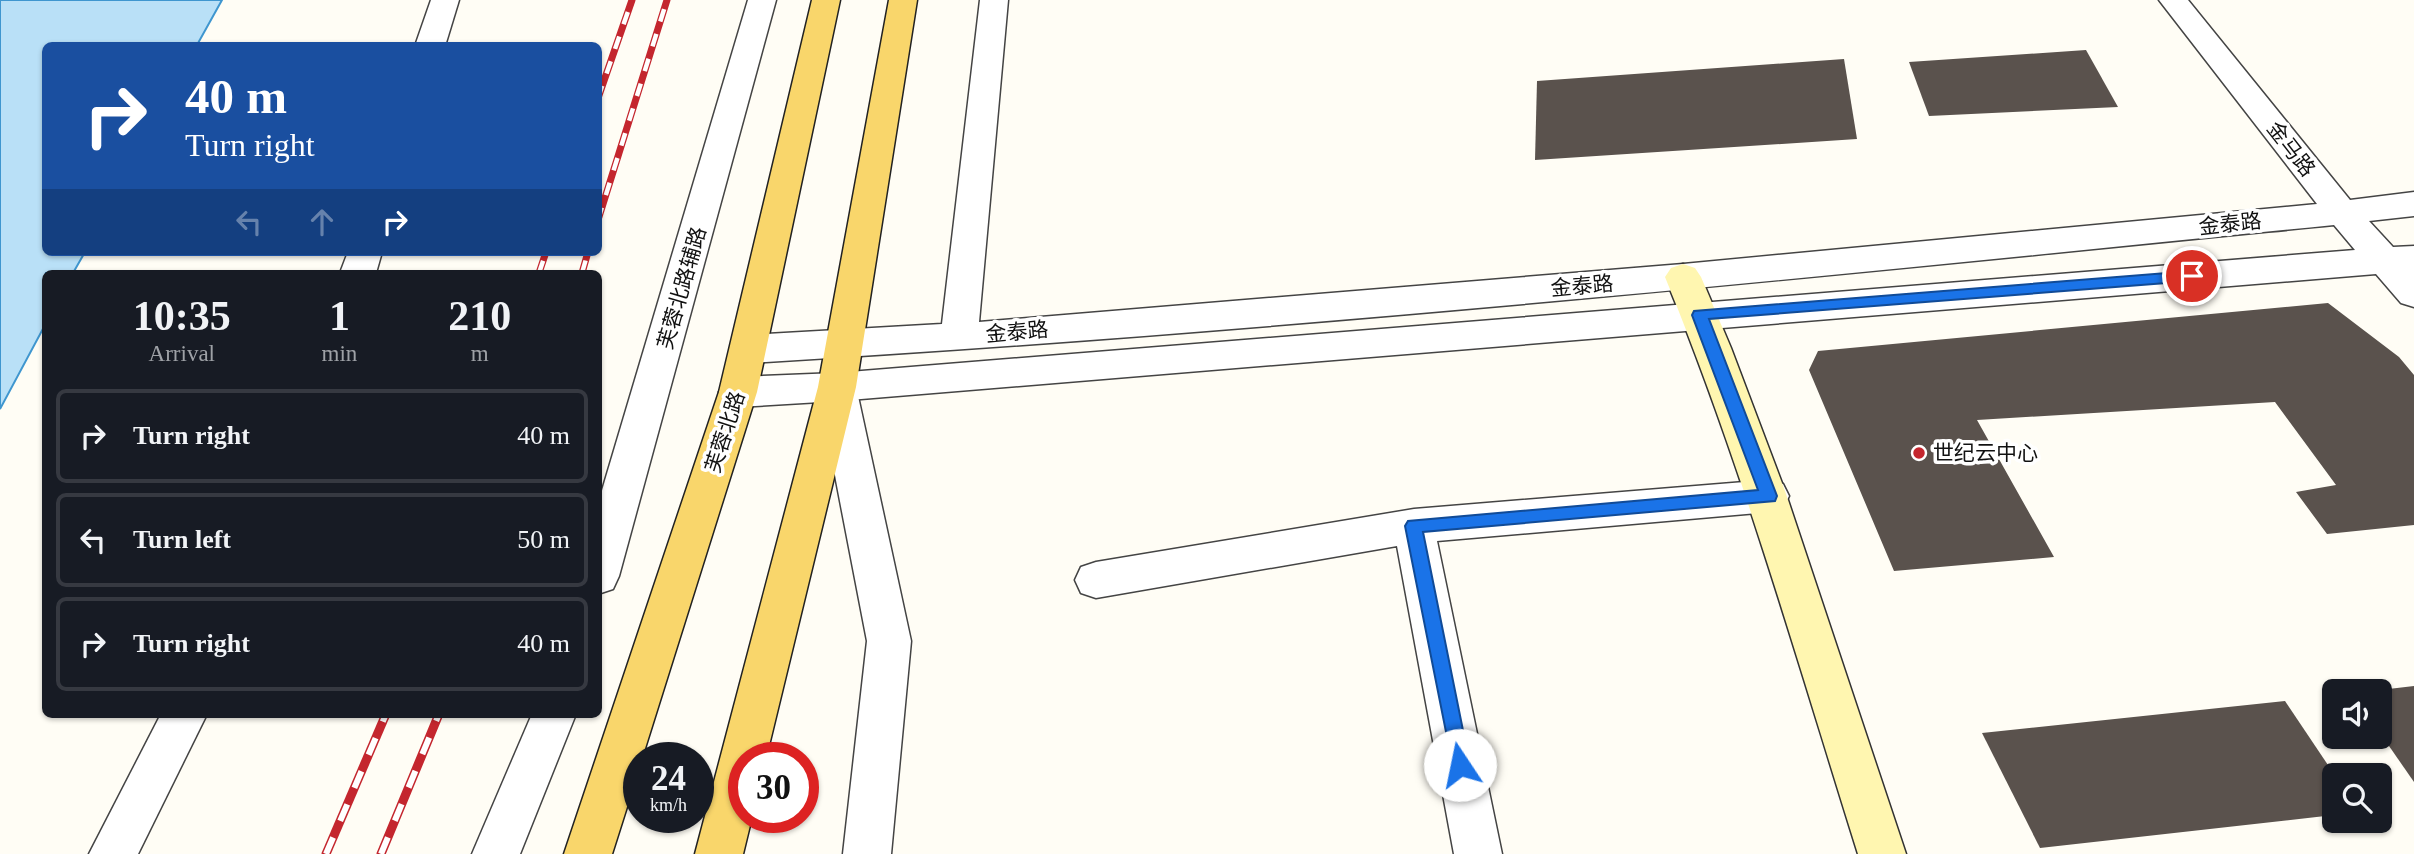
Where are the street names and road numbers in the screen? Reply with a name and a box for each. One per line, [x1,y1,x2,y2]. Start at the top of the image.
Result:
street label: 金马路 [2262,117,2320,181]
street label: 金泰路 [2197,209,2263,239]
street label: 芙蓉北路辅路 [653,224,711,352]
street label: 金泰路 [1550,271,1614,301]
street label: 金泰路 [985,317,1049,347]
street label: 芙蓉北路 [701,388,749,476]

